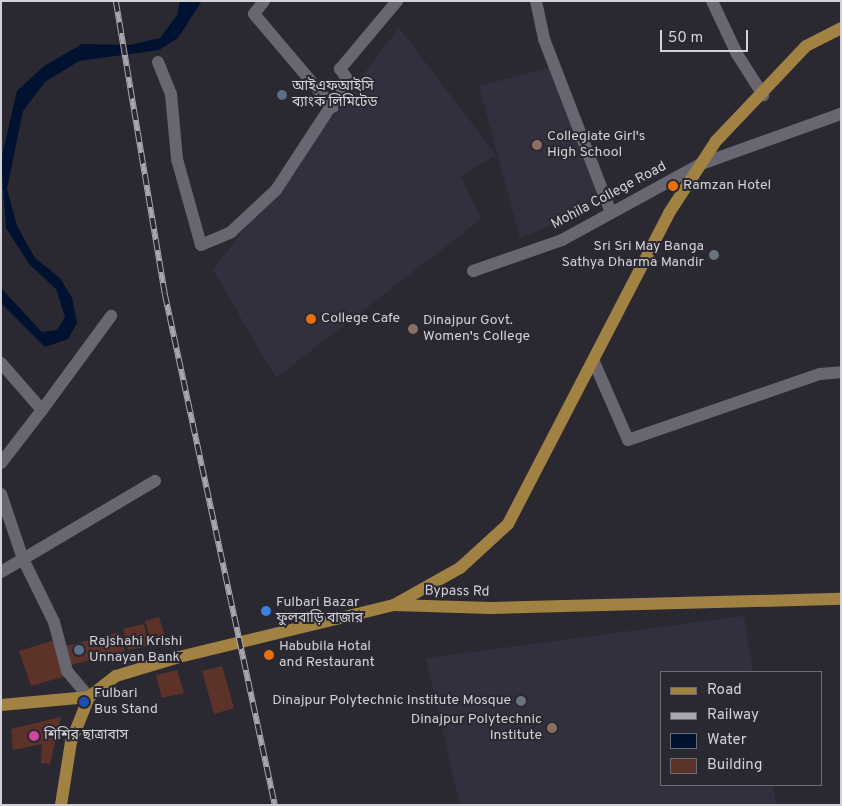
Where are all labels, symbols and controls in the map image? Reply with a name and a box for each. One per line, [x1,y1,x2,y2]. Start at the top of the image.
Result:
scale bar [662,20,750,52]
text: 50 m [668,29,703,48]
place label: আইএফআইসি ব্যাংক লিমিটেড [292,79,377,111]
marker: আইএফআইসি ব্যাংক লিমিটেড [276,89,288,101]
place label: Collegiate Girl's High School [547,129,645,162]
marker: Collegiate Girl's High School [531,139,543,151]
street label: Mohila College Road [549,159,669,233]
place label: Ramzan Hotel [683,178,771,194]
marker: Ramzan Hotel [667,180,679,192]
place label: Sri Sri May Banga Sathya Dharma Mandir [561,239,704,272]
marker: Sri Sri May Banga Sathya Dharma Mandir [708,249,720,261]
place label: College Cafe [321,311,400,327]
marker: College Cafe [305,313,317,325]
place label: Dinajpur Govt. Women's College [423,313,530,346]
marker: Dinajpur Govt. Women's College [407,323,419,335]
street label: Bypass Rd [424,583,490,601]
place label: Fulbari Bazar ফুলবাড়ি বাজার [276,595,363,628]
marker: Fulbari Bazar ফুলবাড়ি বাজার [260,605,272,617]
place label: Rajshahi Krishi Unnayan Bank [89,634,182,666]
place label: Habubila Hotal and Restaurant [279,639,375,672]
marker: Rajshahi Krishi Unnayan Bank [73,644,85,656]
marker: Habubila Hotal and Restaurant [263,649,275,661]
legend [660,671,822,786]
text: Road [707,681,742,700]
place label: Fulbari Bus Stand [94,686,158,719]
place label: Dinajpur Polytechnic Institute Mosque [272,693,511,709]
marker: Dinajpur Polytechnic Institute Mosque [515,695,527,707]
marker: Fulbari Bus Stand [78,696,90,708]
text: Railway [707,706,759,725]
place label: Dinajpur Polytechnic Institute [411,712,542,744]
marker: Dinajpur Polytechnic Institute [546,722,558,734]
place label: শিশির ছাত্রাবাস [44,728,128,744]
marker: শিশির ছাত্রাবাস [28,730,40,742]
text: Water [707,731,746,750]
text: Building [707,756,762,775]

